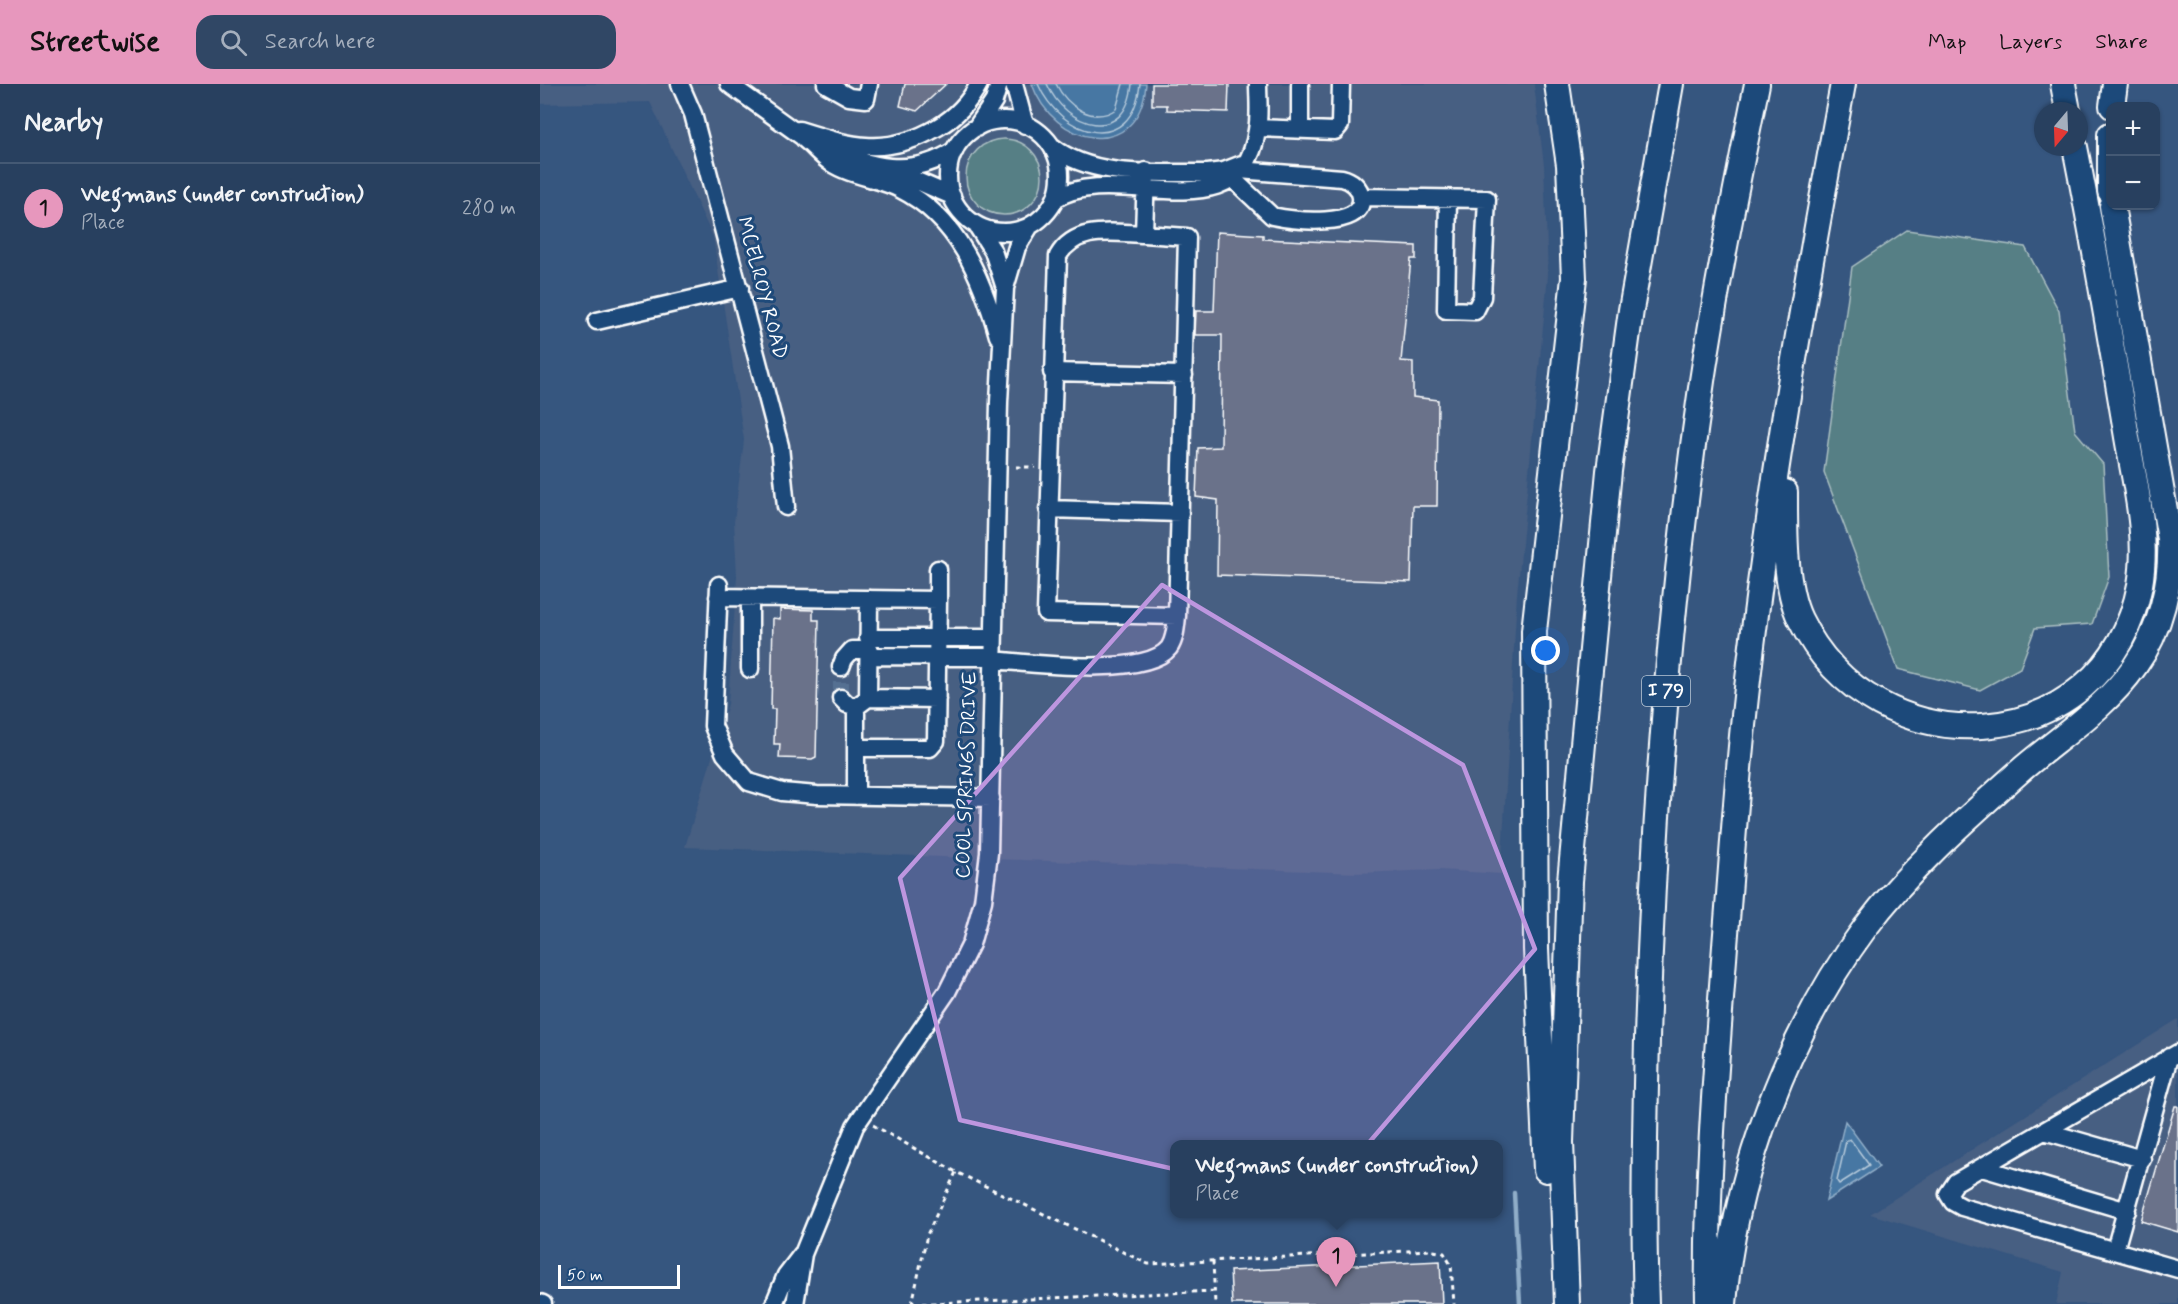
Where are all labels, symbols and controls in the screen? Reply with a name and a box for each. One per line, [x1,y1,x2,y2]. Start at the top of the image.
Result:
search box [196,15,616,69]
text: Streetwise [30,24,160,61]
icon: search [217,26,250,59]
text: Search here [265,28,375,56]
text: Map [1928,28,1966,56]
text: Layers [1999,28,2062,56]
text: Share [2095,28,2148,56]
north arrow [2034,102,2088,156]
map controls [2106,102,2160,210]
button: + [2106,102,2160,156]
text: Nearby [24,106,103,140]
button: − [2106,156,2160,210]
text: Wegmans (under construction) [81,181,364,209]
text: 1 [39,195,48,222]
text: 280 m [462,195,516,222]
text: Place [81,209,125,236]
street label: MCELROY ROAD [730,214,794,362]
your location [1531,636,1560,665]
street label: COOL SPRINGS DRIVE [950,671,984,879]
road number: I 79 [1642,676,1690,706]
popup [1170,1140,1503,1218]
text: Wegmans (under construction) [1195,1152,1478,1180]
text: Place [1195,1180,1239,1207]
pin: 1 [1316,1238,1356,1287]
scale bar [558,1262,680,1290]
text: 50 m [567,1265,603,1286]

